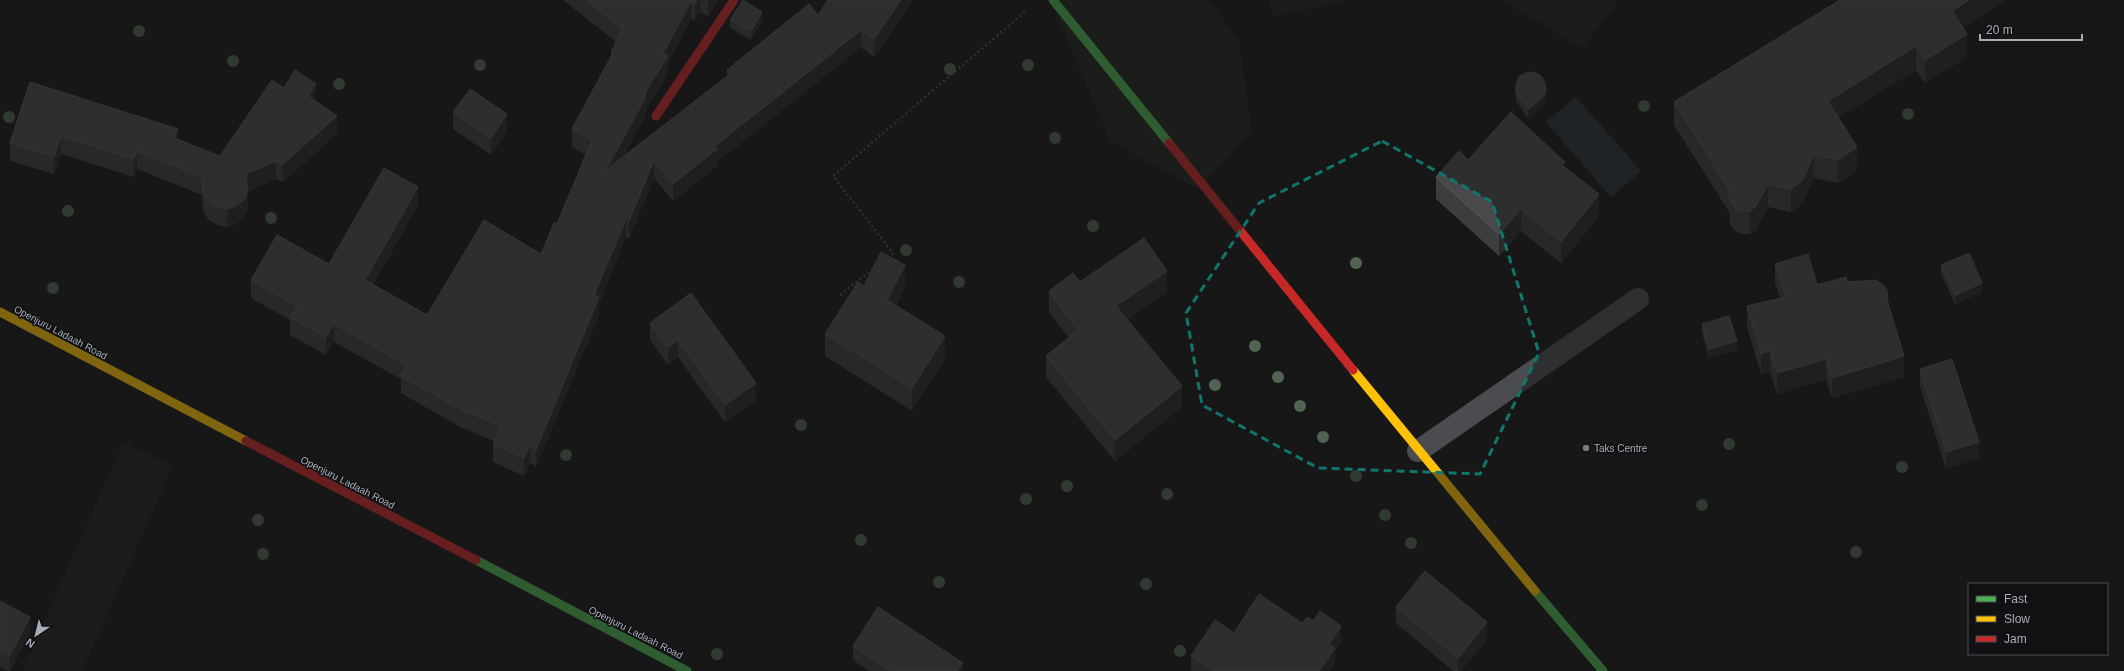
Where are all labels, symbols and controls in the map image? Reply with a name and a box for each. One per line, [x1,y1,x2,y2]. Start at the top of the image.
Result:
scale bar [1980,16,2082,42]
text: 20 m [1986,23,2013,37]
street label: Openjuru Ladaah Road [12,303,109,362]
marker: Taks Centre [1581,443,1591,453]
place label: Taks Centre [1594,443,1648,454]
street label: Openjuru Ladaah Road [299,454,397,511]
legend [1968,583,2108,655]
text: Fast [2004,592,2028,606]
street label: Openjuru Ladaah Road [587,604,685,661]
text: Slow [2004,612,2030,626]
north arrow [16,615,56,655]
text: Jam [2004,632,2027,646]
text: N [24,636,37,650]

